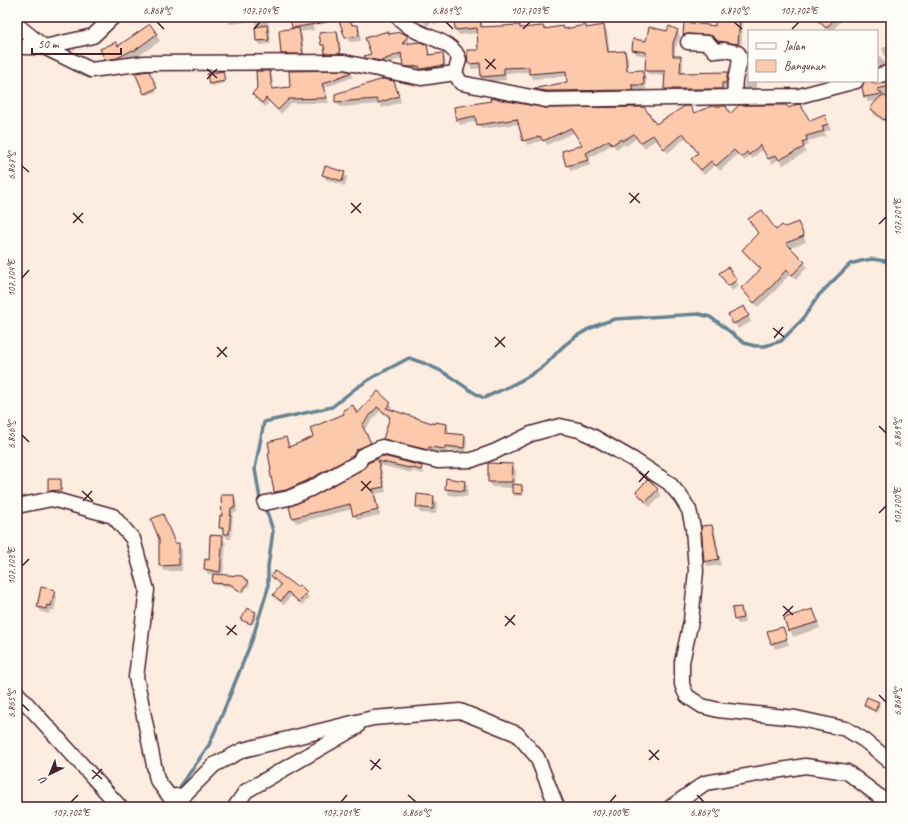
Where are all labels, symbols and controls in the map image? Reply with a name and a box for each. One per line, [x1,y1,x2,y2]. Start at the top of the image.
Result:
text: 6.868°S [143,4,173,17]
text: 107.704°E [241,4,280,17]
text: 6.869°S [432,4,462,17]
text: 107.703°E [511,4,550,17]
text: 6.870°S [720,4,750,17]
text: 107.702°E [780,4,819,17]
scale bar [32,30,121,56]
legend [748,30,878,82]
text: 50 m [38,36,60,52]
text: Jalan [783,38,806,54]
text: Bangunan [784,58,826,74]
text: 6.867°S [5,150,18,180]
text: 107.701°E [891,197,904,236]
text: 107.704°E [5,258,18,297]
text: 6.869°S [891,417,904,447]
text: 6.866°S [5,419,18,449]
text: 107.700°E [891,486,904,525]
text: 107.703°E [5,546,18,585]
text: 6.868°S [891,686,904,716]
text: 6.865°S [5,688,18,718]
north arrow [30,754,70,794]
text: U [34,773,50,788]
text: 107.702°E [52,806,91,819]
text: 107.701°E [322,806,361,819]
text: 6.866°S [402,806,432,819]
text: 107.700°E [591,806,630,819]
text: 6.867°S [690,806,720,819]

